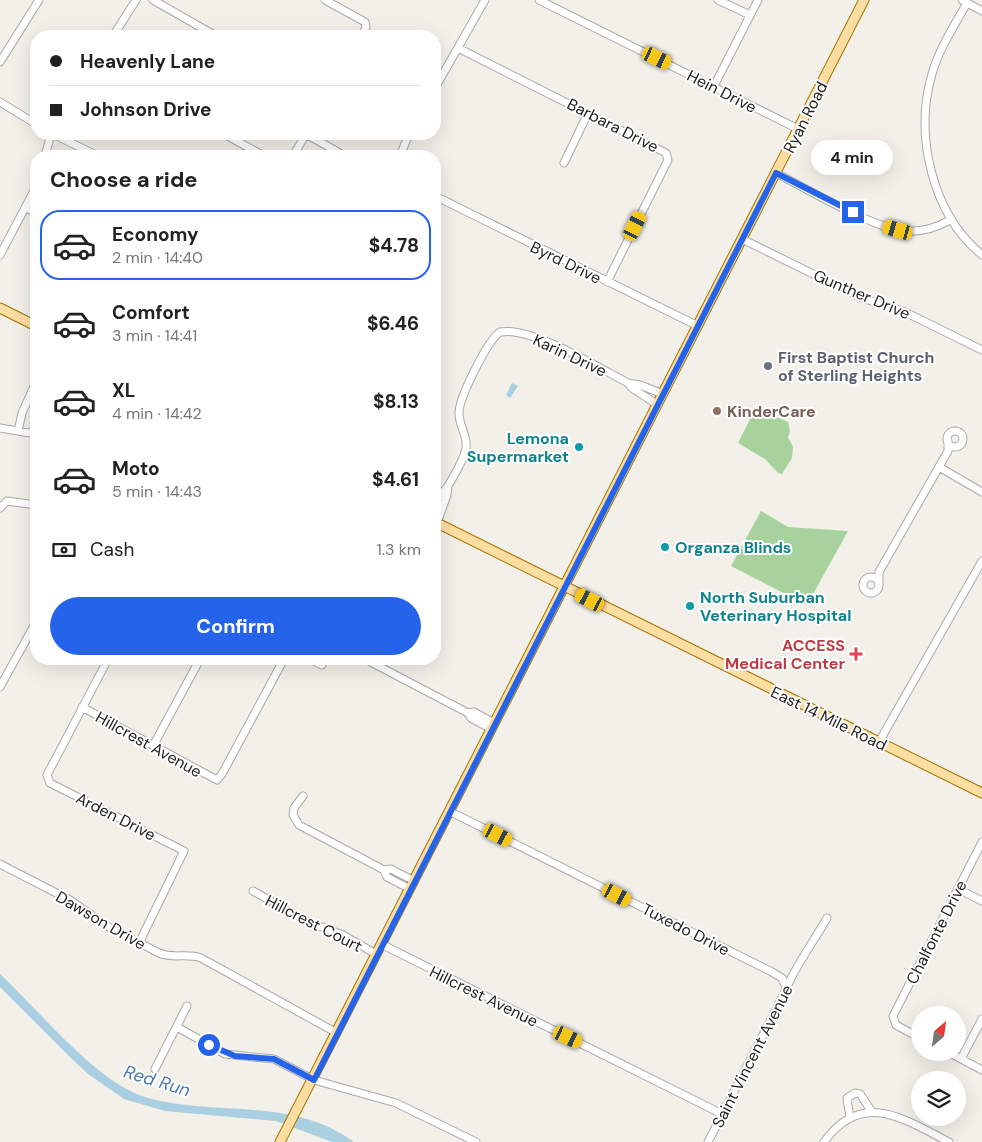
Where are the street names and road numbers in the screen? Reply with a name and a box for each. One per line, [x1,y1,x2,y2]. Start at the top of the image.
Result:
street label: Hein Drive [684,65,760,118]
street label: Ryan Road [779,78,832,156]
street label: Barbara Drive [564,93,662,157]
street label: Byrd Drive [527,236,605,289]
street label: Gunther Drive [810,265,913,324]
street label: Karin Drive [530,329,610,382]
street label: East 14 Mile Road [767,681,890,756]
street label: Hillcrest Avenue [92,707,206,782]
street label: Arden Drive [72,787,159,845]
street label: Chalfonte Drive [901,877,972,988]
street label: Dawson Drive [52,886,150,955]
street label: Hillcrest Court [262,890,366,957]
street label: Tuxedo Drive [638,898,733,961]
street label: Hillcrest Avenue [426,961,542,1032]
street label: Saint Vincent Avenue [707,981,798,1131]

